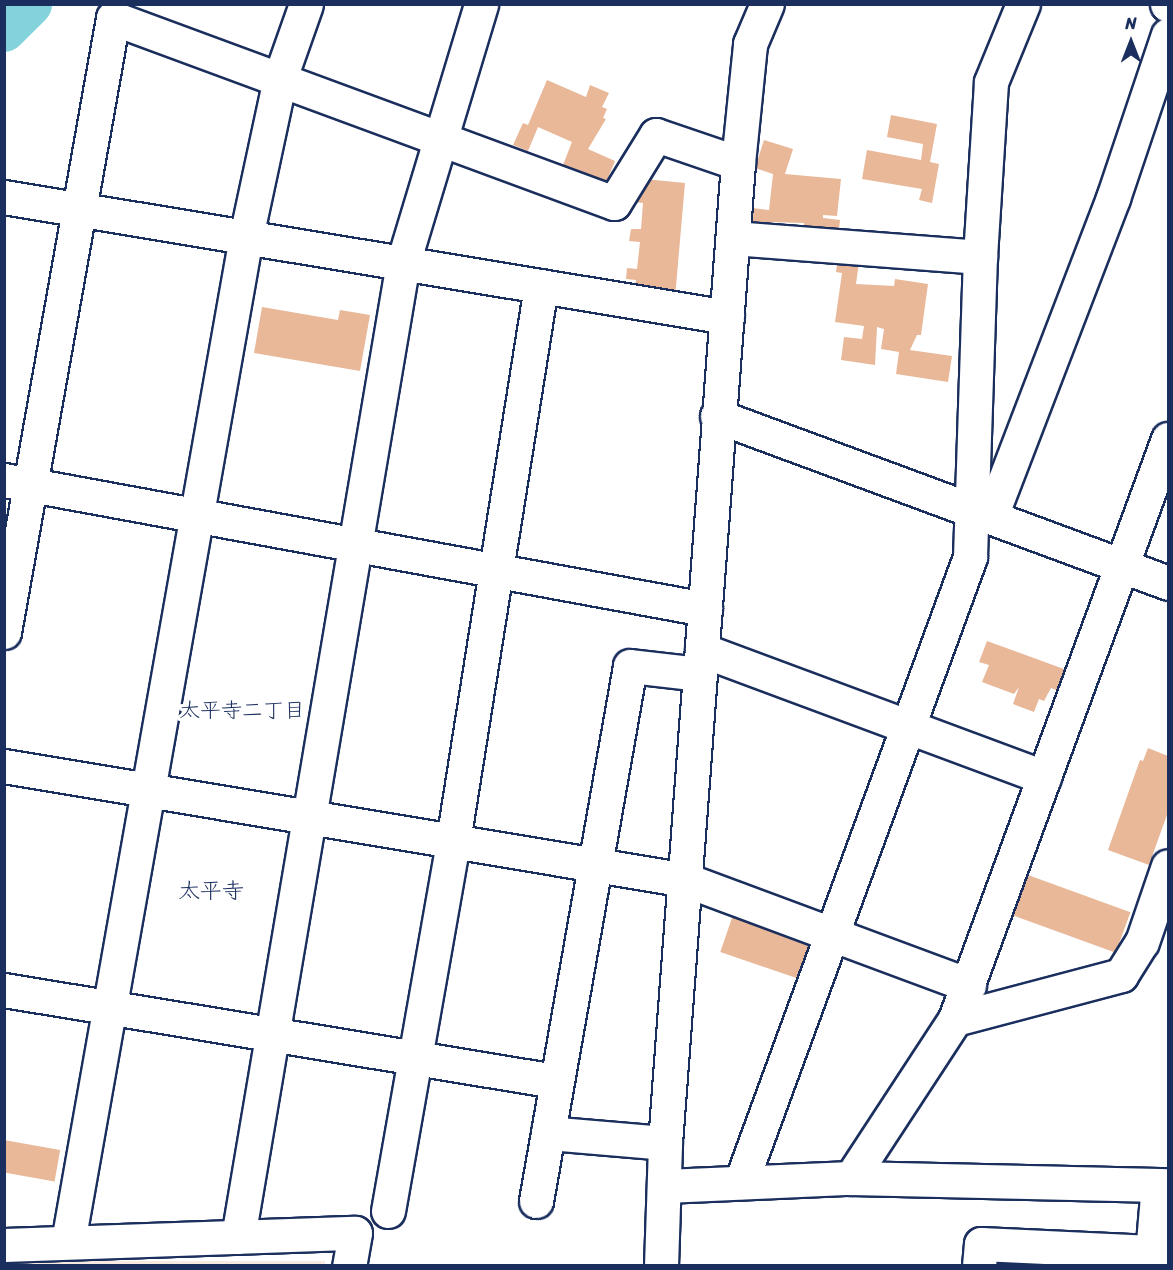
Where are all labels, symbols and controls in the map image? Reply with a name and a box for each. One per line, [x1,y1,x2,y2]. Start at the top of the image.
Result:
text: N [1125,9,1137,38]
north arrow [1101,12,1161,72]
district label: 太平寺二丁目 [179,697,305,723]
district label: 太平寺 [178,878,244,904]

